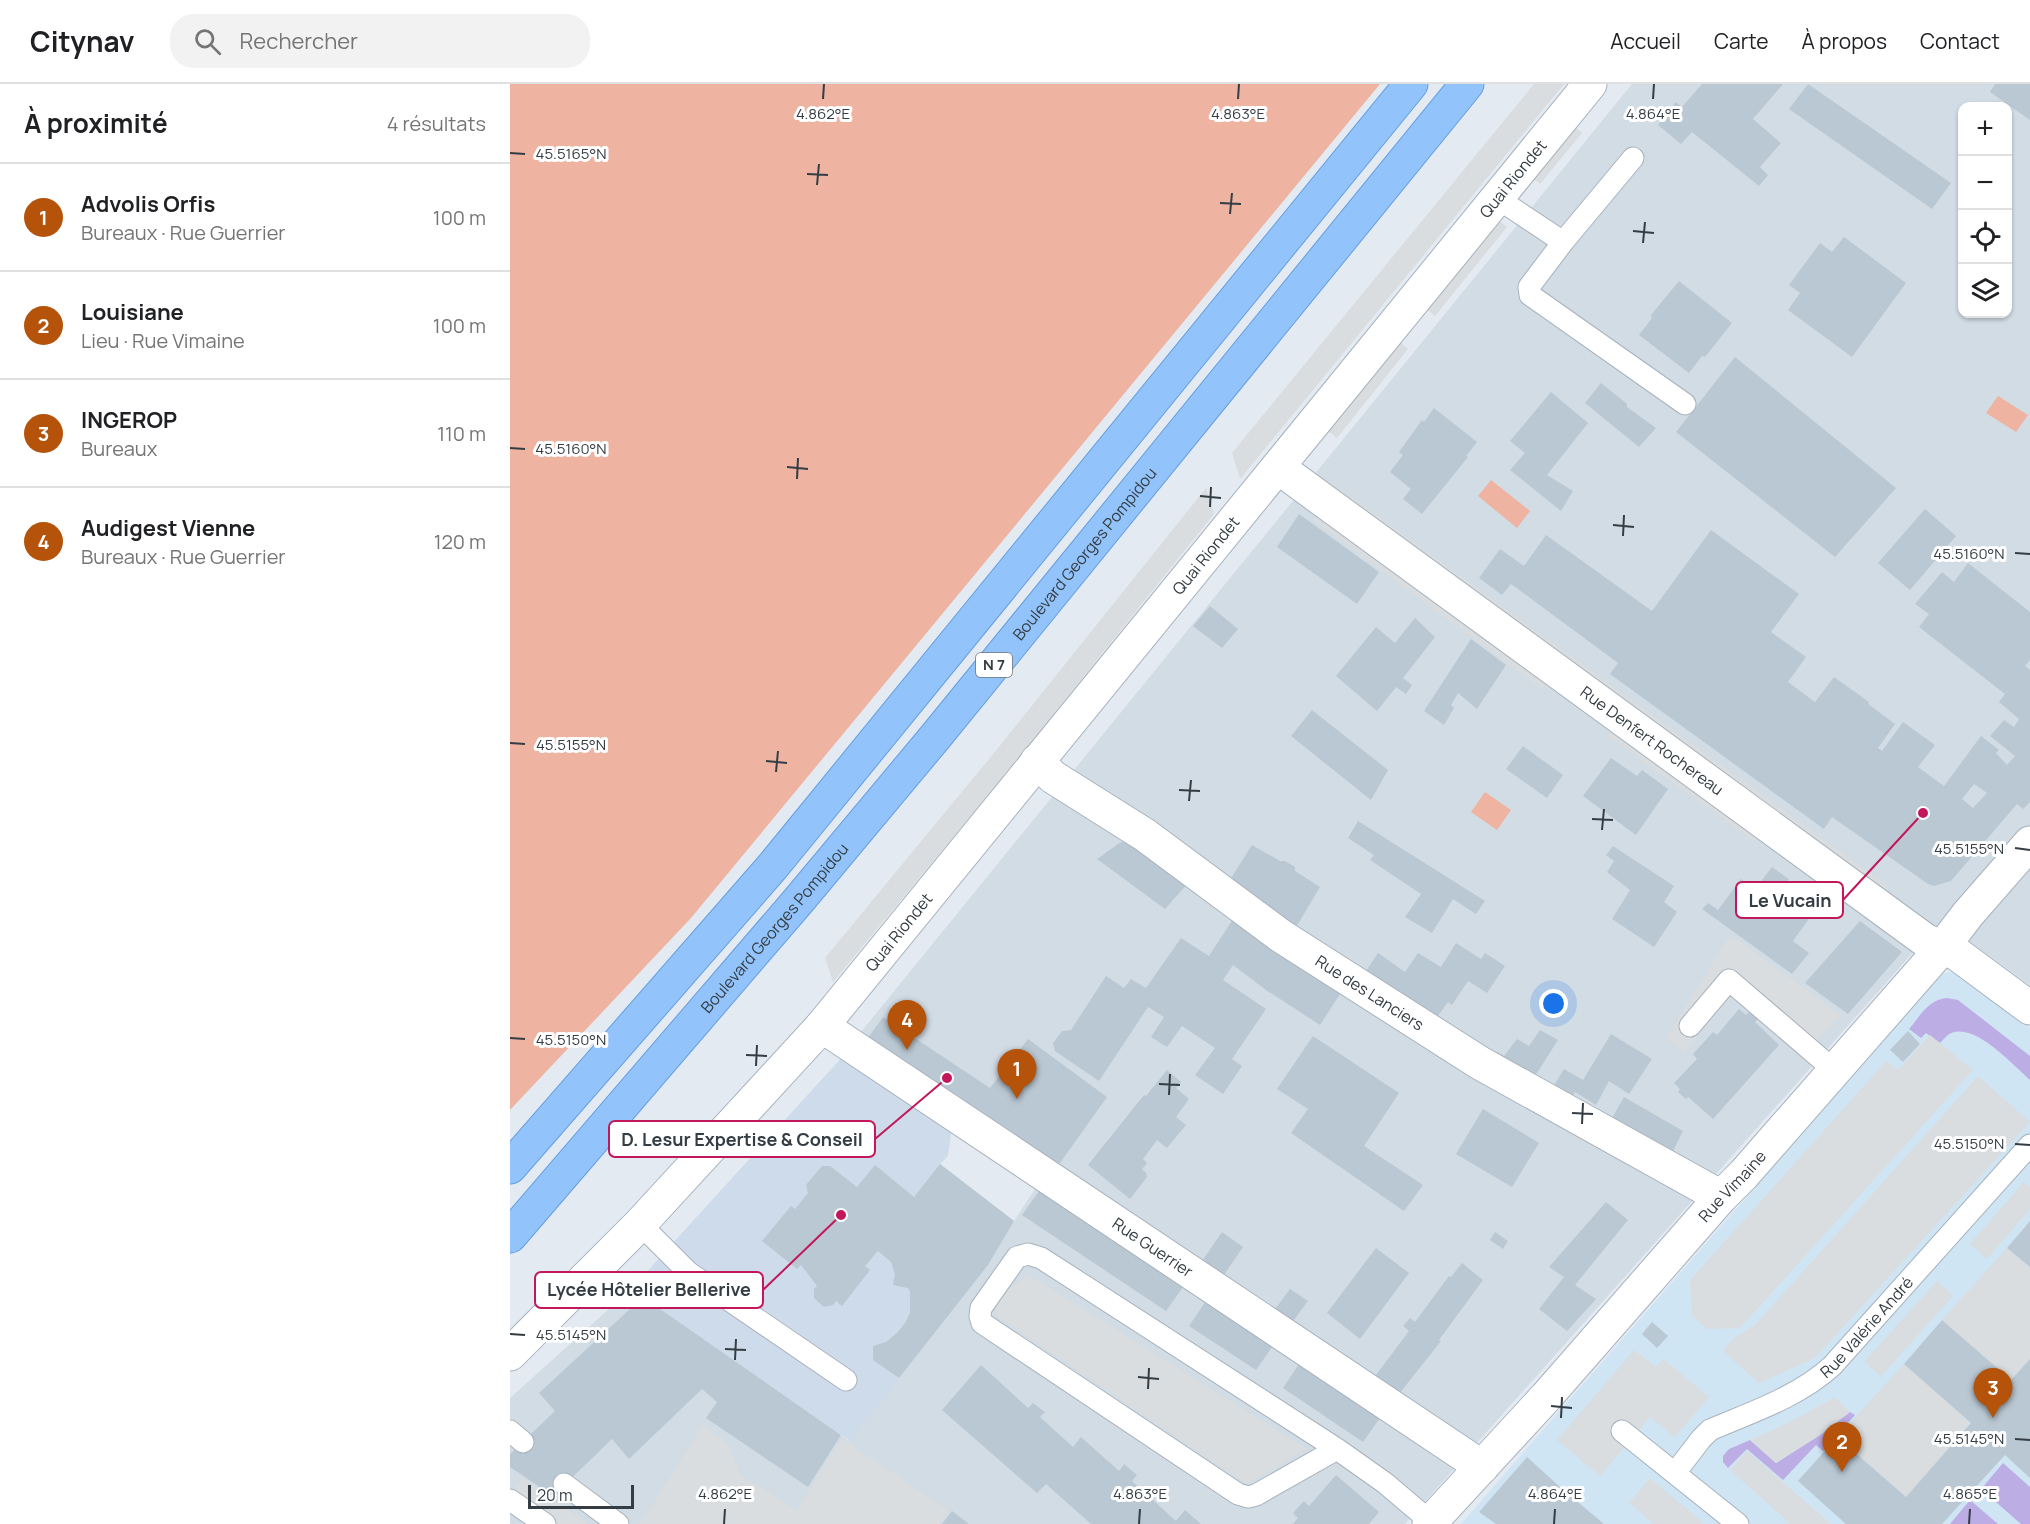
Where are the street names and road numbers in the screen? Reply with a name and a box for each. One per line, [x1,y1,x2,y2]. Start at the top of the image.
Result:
street label: Quai Riondet [1474,135,1551,222]
street label: Boulevard Georges Pompidou [1007,463,1161,645]
street label: Quai Riondet [1167,512,1244,599]
road number: N 7 [976,653,1012,677]
street label: Rue Denfert Rochereau [1576,681,1728,800]
street label: Boulevard Georges Pompidou [696,838,853,1018]
street label: Quai Riondet [860,888,937,976]
street label: Rue des Lanciers [1311,950,1428,1035]
street label: Rue Vimaine [1693,1146,1771,1227]
street label: Rue Guerrier [1108,1212,1198,1282]
street label: Rue Valérie André [1815,1272,1918,1383]

